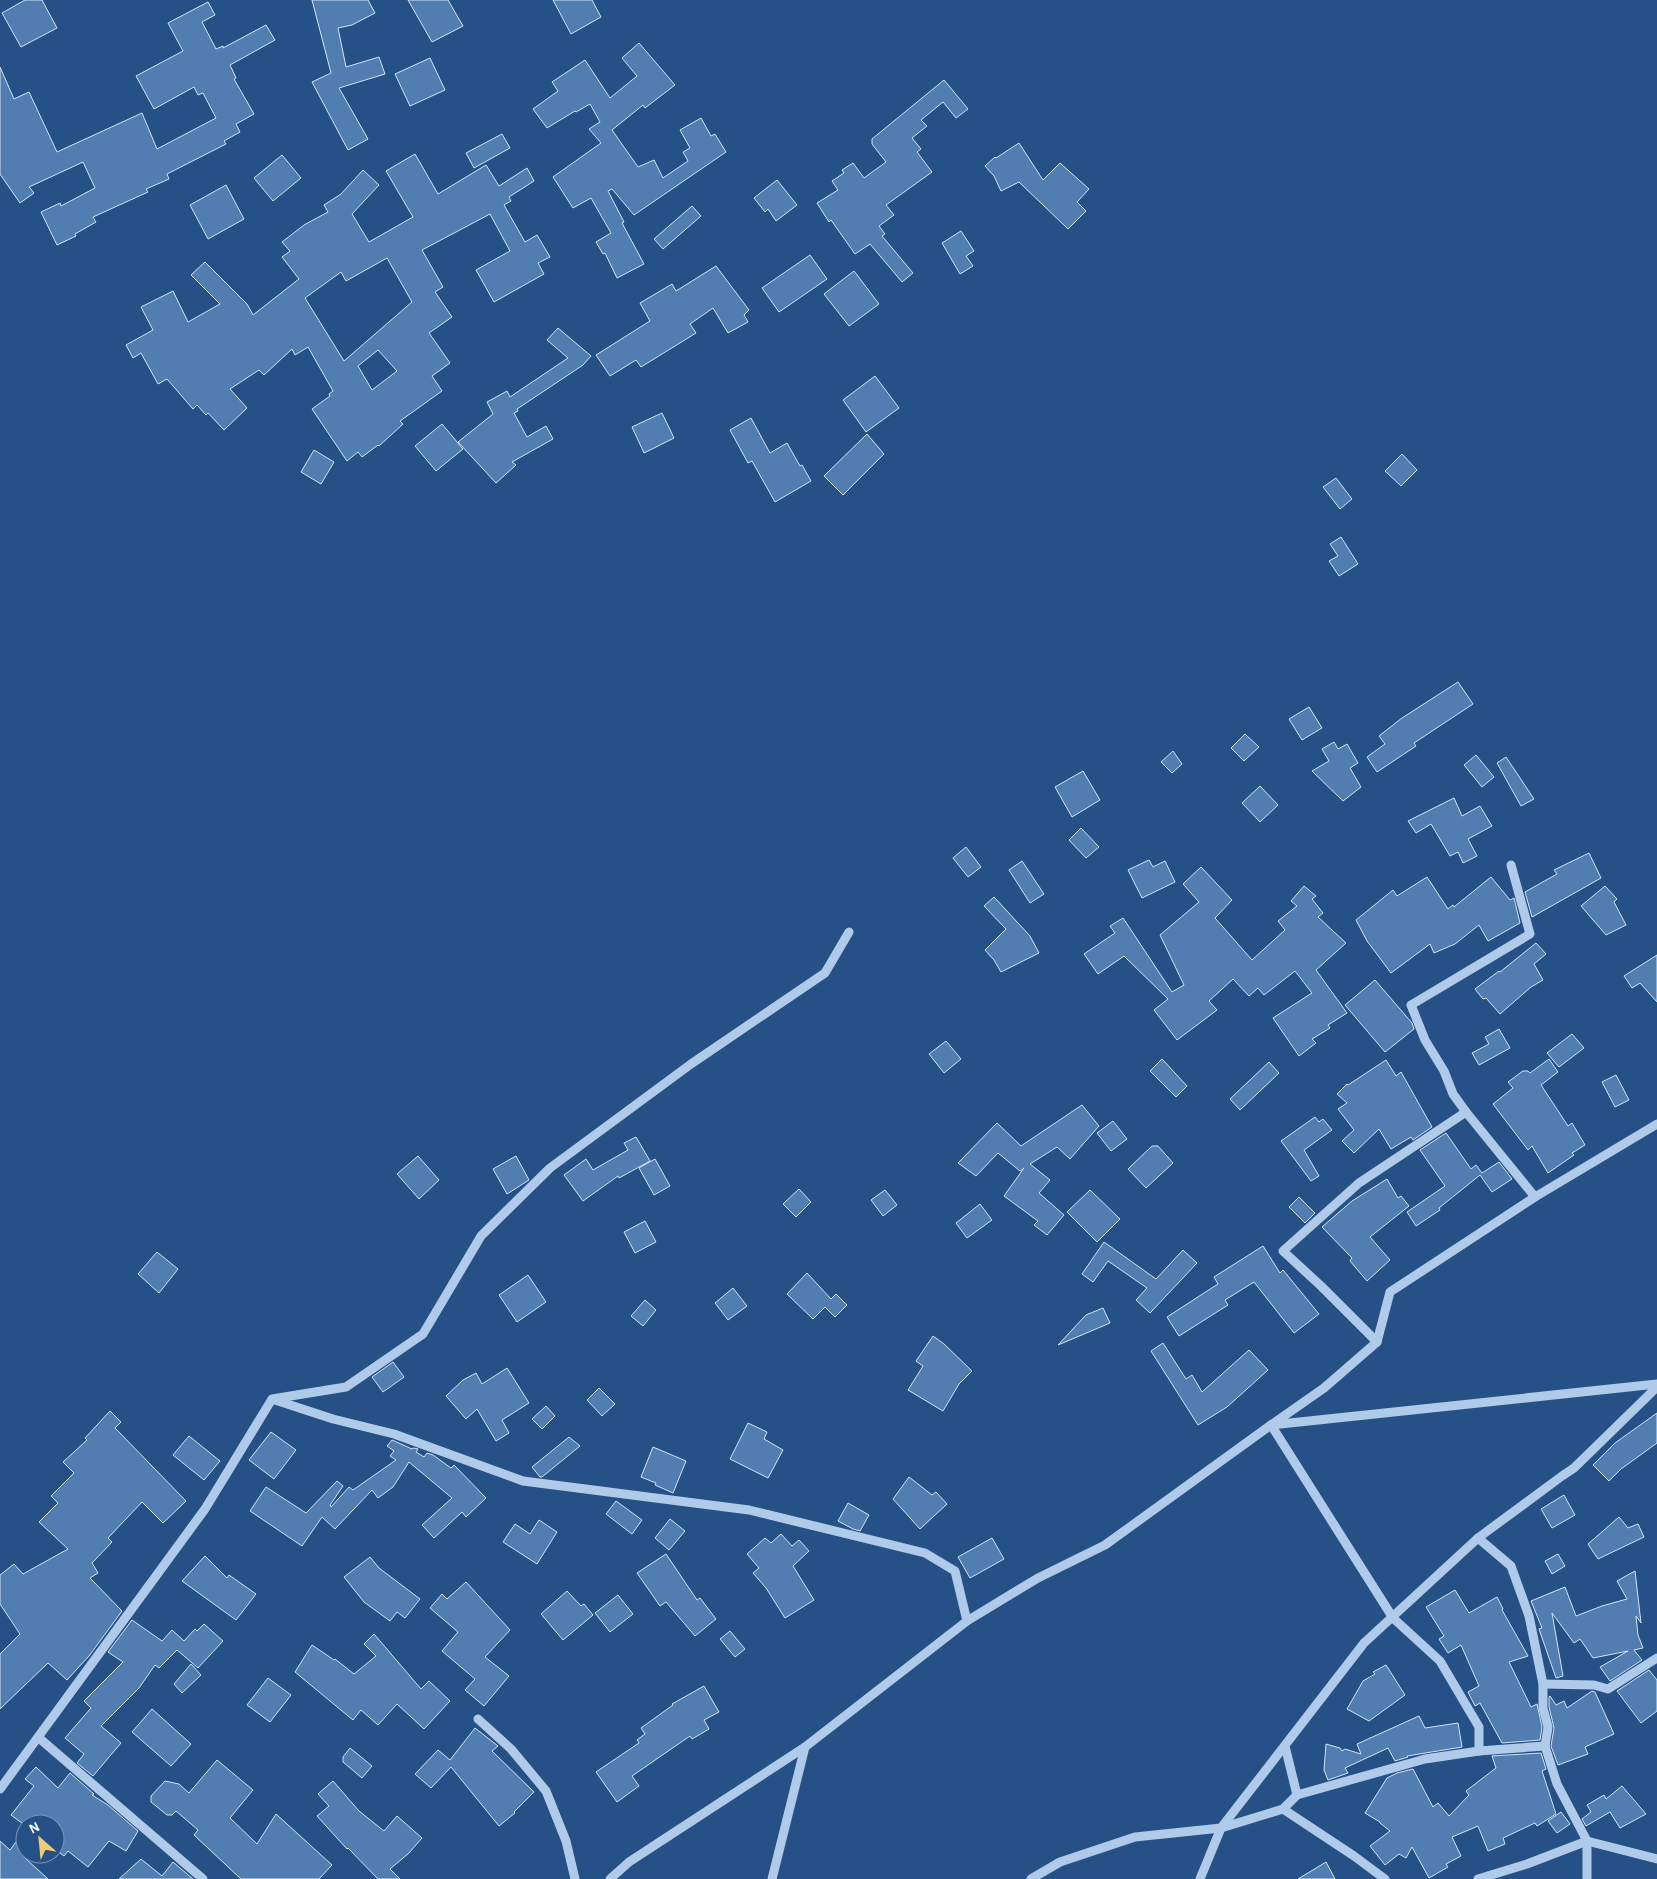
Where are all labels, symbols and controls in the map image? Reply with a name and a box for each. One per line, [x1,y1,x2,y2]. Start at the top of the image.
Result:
north arrow [15,1814,65,1864]
text: N [27,1820,42,1837]

